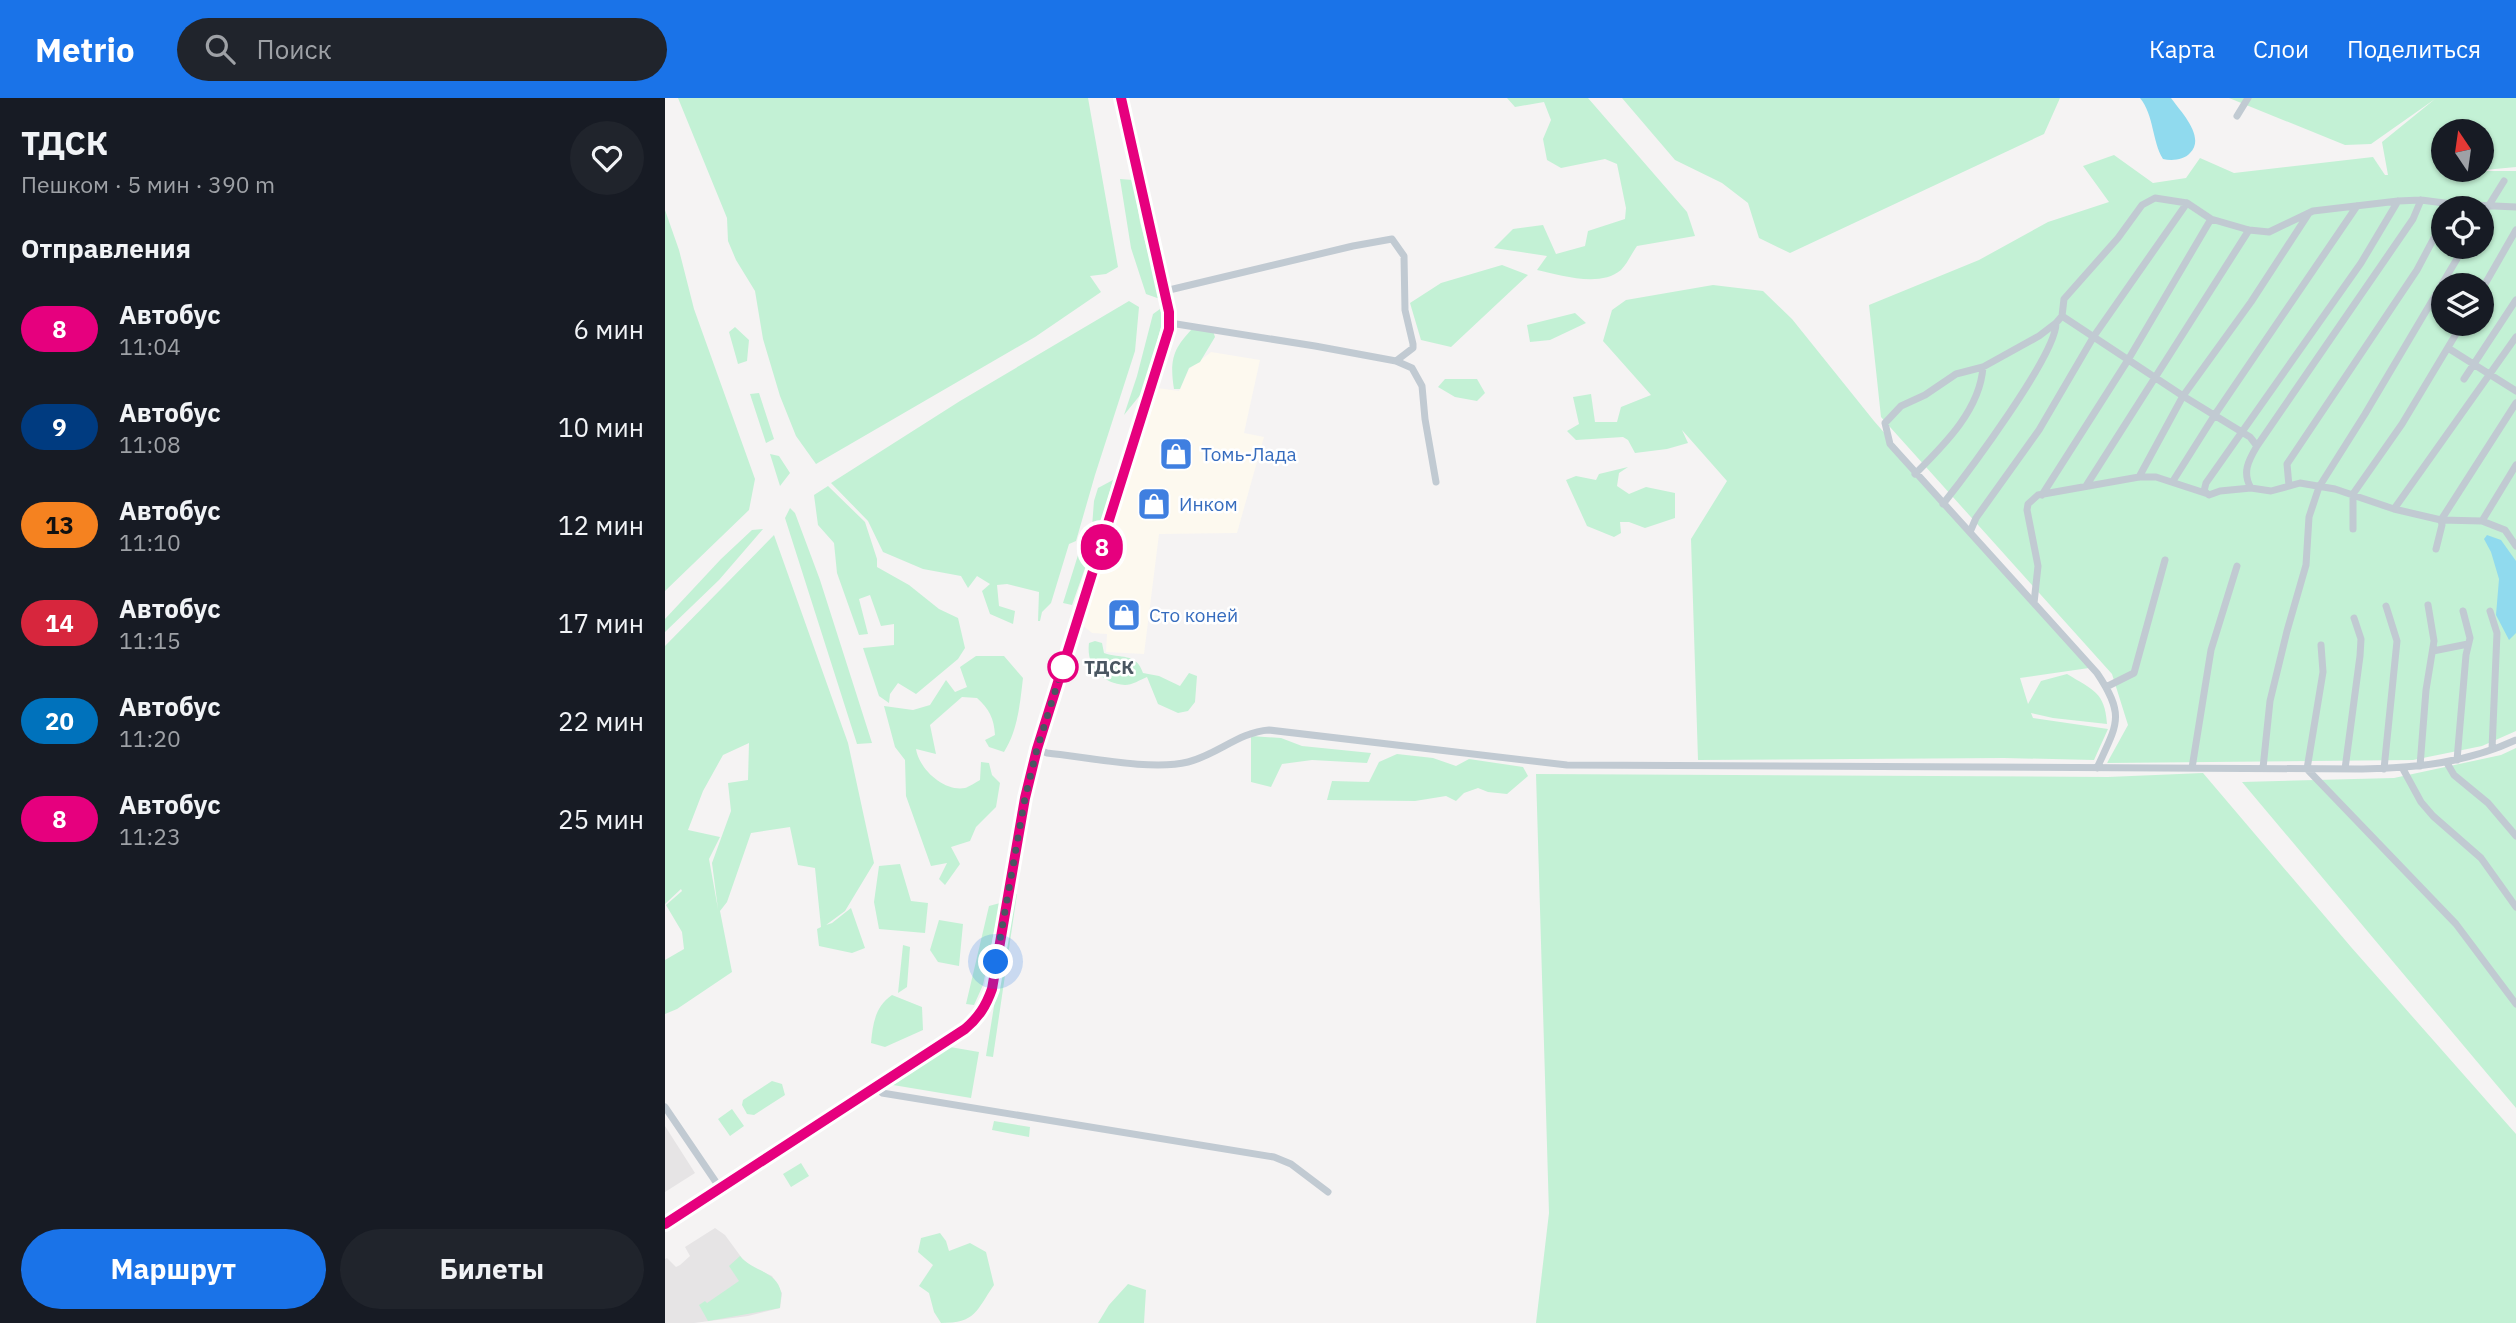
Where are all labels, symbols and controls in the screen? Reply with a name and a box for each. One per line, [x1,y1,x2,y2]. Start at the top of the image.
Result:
search box [177,18,667,81]
text: Metrio [35,28,135,71]
icon: search [201,30,239,68]
text: Поиск [257,32,332,66]
text: Карта [2149,33,2215,65]
text: Слои [2253,33,2309,65]
text: Поделиться [2347,33,2481,65]
north arrow [2431,119,2494,182]
map controls [2431,119,2494,336]
text: ТДСК [21,121,108,164]
button: heart [570,121,644,195]
text: Пешком · 5 мин · 390 m [21,169,275,199]
button: locate [2431,196,2494,259]
text: Отправления [21,231,191,265]
button: layers [2431,273,2494,336]
text: Автобус [119,297,221,331]
text: 6 мин [574,312,644,346]
text: 8 [52,313,67,345]
text: 11:04 [119,331,181,361]
text: Автобус [119,395,221,429]
text: 10 мин [558,410,644,444]
text: 9 [52,411,67,443]
text: 11:08 [119,429,181,459]
shop icon: Томь-Лада [1157,435,1195,473]
place label: Томь-Лада [1201,442,1297,466]
shop icon: Инком [1135,485,1173,523]
place label: Инком [1179,492,1238,516]
text: Автобус [119,493,221,527]
text: 12 мин [558,508,644,542]
text: 13 [45,509,74,541]
line badge: 8 [1079,524,1125,570]
text: 11:10 [119,527,181,557]
text: 8 [1095,531,1109,563]
text: Автобус [119,591,221,625]
shop icon: Сто коней [1105,596,1143,634]
place label: Сто коней [1149,603,1238,627]
text: 17 мин [558,606,644,640]
text: 14 [45,607,74,639]
text: 11:15 [119,625,181,655]
marker: ТДСК [1048,652,1078,682]
place label: ТДСК [1084,655,1134,679]
text: Автобус [119,689,221,723]
text: 22 мин [558,704,644,738]
text: 20 [45,705,74,737]
text: 11:20 [119,723,181,753]
text: Автобус [119,787,221,821]
text: 25 мин [558,802,644,836]
text: 8 [52,803,67,835]
text: 11:23 [119,821,181,851]
your location [978,944,1013,979]
button: Маршрут [21,1229,326,1309]
button: Билеты [340,1229,644,1309]

